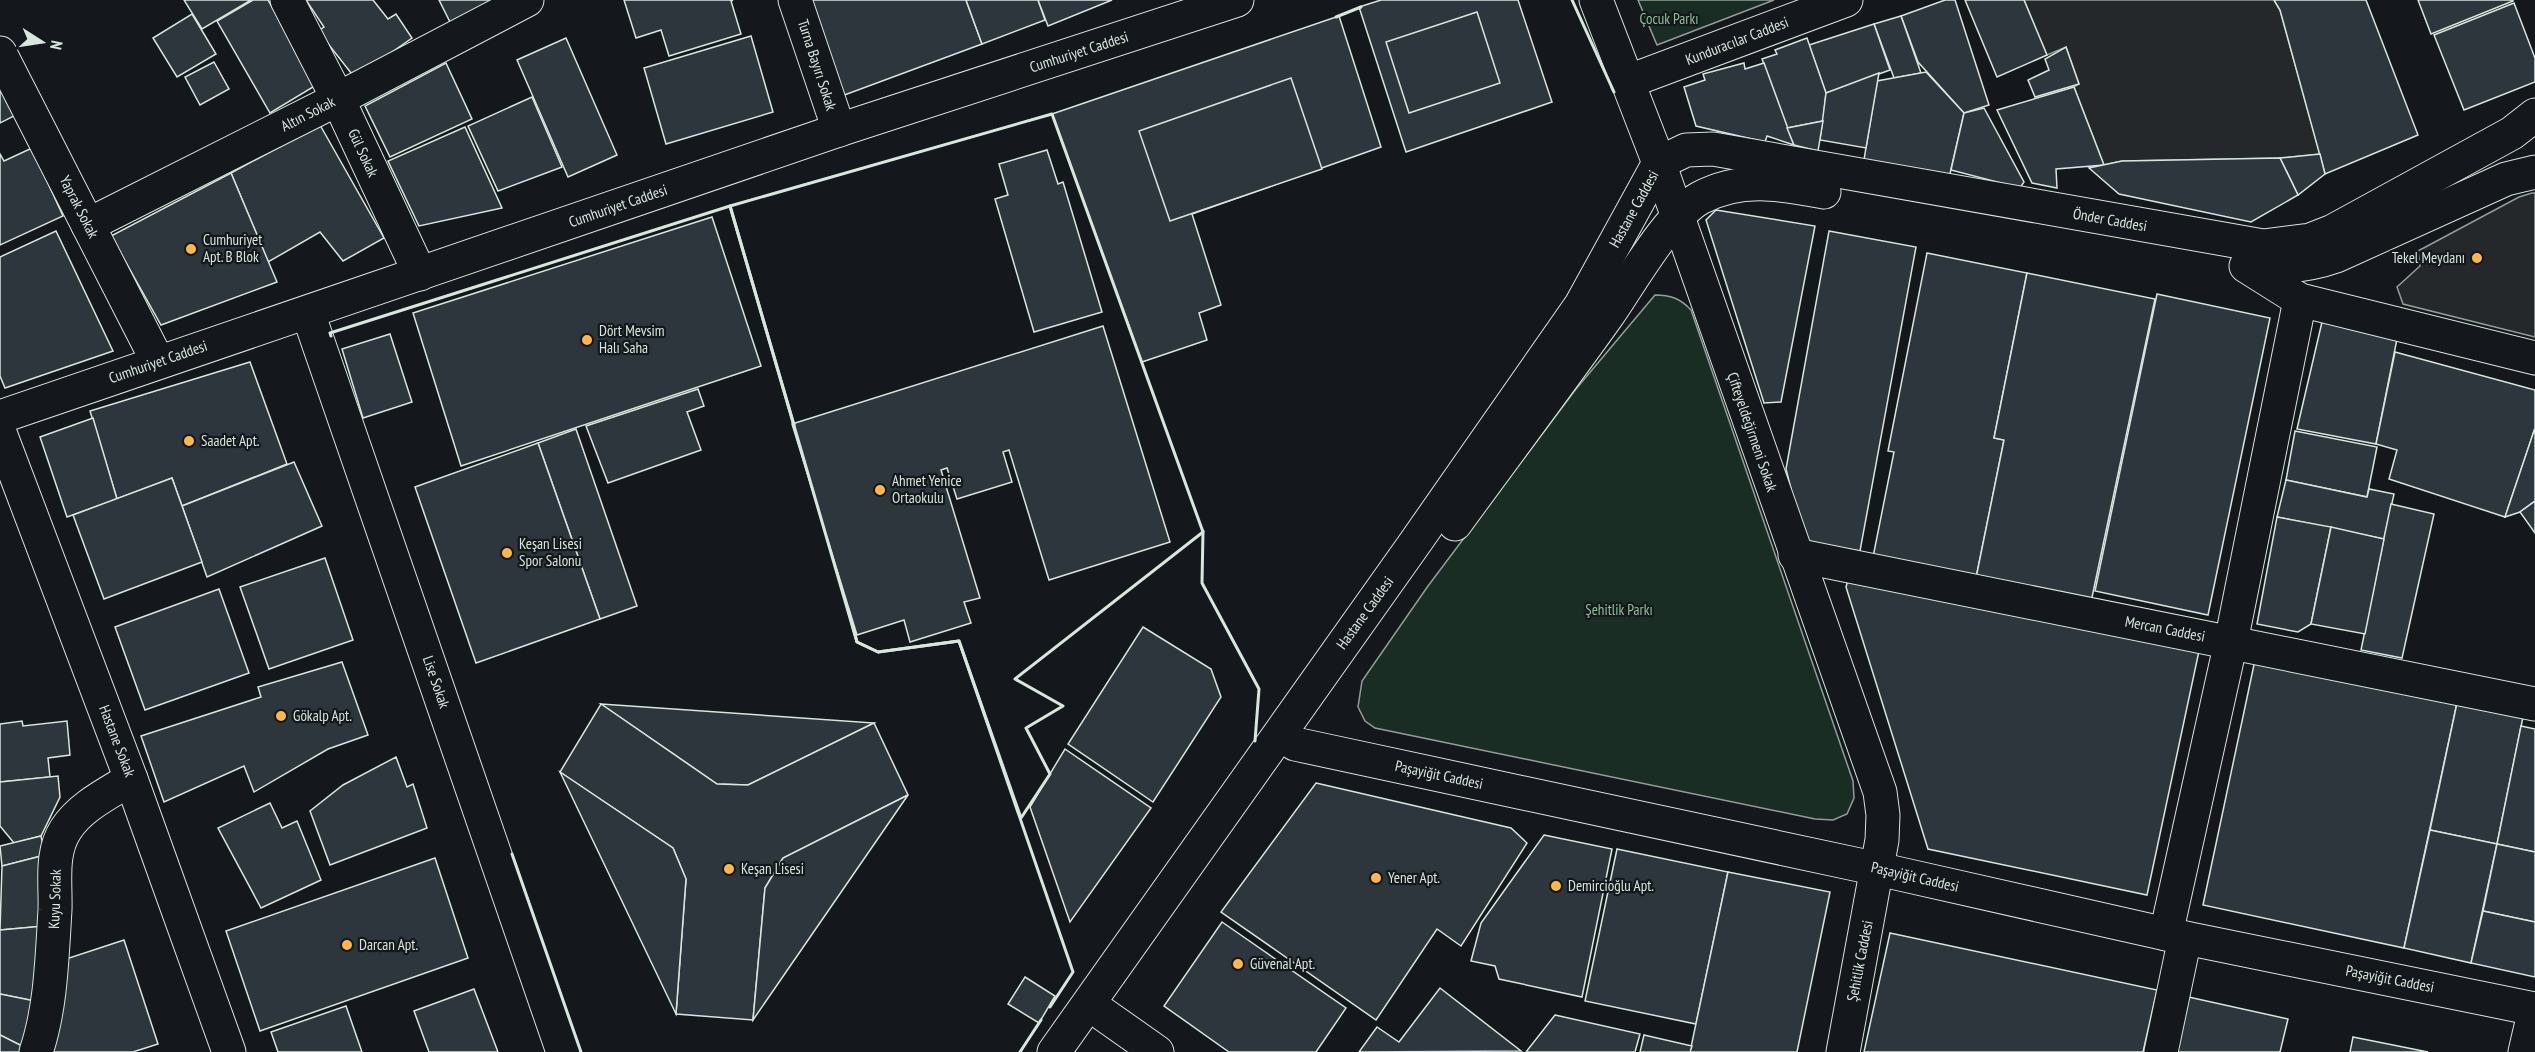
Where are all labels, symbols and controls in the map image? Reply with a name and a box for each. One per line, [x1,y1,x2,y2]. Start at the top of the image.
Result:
park label: Çocuk Parkı [1640,9,1698,28]
north arrow [12,12,72,72]
street label: Kunduracılar Caddesi [1683,12,1791,69]
street label: Turna Bayırı Sokak [794,17,841,113]
street label: Cumhuriyet Caddesi [1027,27,1131,76]
text: N [46,39,67,51]
street label: Altın Sokak [277,92,338,135]
street label: Gül Sokak [344,126,383,180]
street label: Hastane Caddesi [1605,167,1663,251]
street label: Yaprak Sokak [56,172,103,241]
street label: Cumhuriyet Caddesi [566,180,670,231]
street label: Önder Caddesi [2072,204,2149,235]
place label: Cumhuriyet Apt. B Blok [203,230,262,266]
marker: Cumhuriyet Apt. B Blok [184,242,198,256]
place label: Tekel Meydanı [2392,248,2465,267]
marker: Tekel Meydanı [2470,251,2484,265]
place label: Dört Mevsim Halı Saha [599,321,665,357]
marker: Dört Mevsim Halı Saha [580,333,594,347]
street label: Cumhuriyet Caddesi [106,336,210,387]
street label: Çifteyeldeğirmeni Sokak [1723,370,1782,494]
place label: Saadet Apt. [201,431,260,450]
marker: Saadet Apt. [182,434,196,448]
place label: Ahmet Yenice Ortaokulu [892,471,962,507]
marker: Ahmet Yenice Ortaokulu [873,483,887,497]
place label: Keşan Lisesi Spor Salonu [519,534,582,570]
marker: Keşan Lisesi Spor Salonu [500,546,514,560]
street label: Hastane Caddesi [1332,573,1397,653]
park label: Şehitlik Parkı [1585,600,1653,619]
street label: Mercan Caddesi [2123,611,2207,646]
street label: Lise Sokak [419,653,454,711]
street label: Hastane Sokak [95,702,140,780]
place label: Gökalp Apt. [293,706,352,725]
marker: Gökalp Apt. [274,709,288,723]
street label: Paşayiğit Caddesi [1393,756,1485,793]
street label: Paşayiğit Caddesi [1869,857,1961,896]
place label: Keşan Lisesi [741,859,804,878]
marker: Keşan Lisesi [722,862,736,876]
place label: Yener Apt. [1388,868,1440,887]
street label: Kuyu Sokak [44,869,65,929]
marker: Yener Apt. [1369,871,1383,885]
place label: Demircioğlu Apt. [1568,876,1654,895]
marker: Demircioğlu Apt. [1549,879,1563,893]
street label: Şehitlik Caddesi [1842,919,1877,1003]
place label: Darcan Apt. [359,935,418,954]
marker: Darcan Apt. [340,938,354,952]
place label: Güvenal Apt. [1250,954,1316,973]
marker: Güvenal Apt. [1231,957,1245,971]
street label: Paşayiğit Caddesi [2344,961,2436,996]

